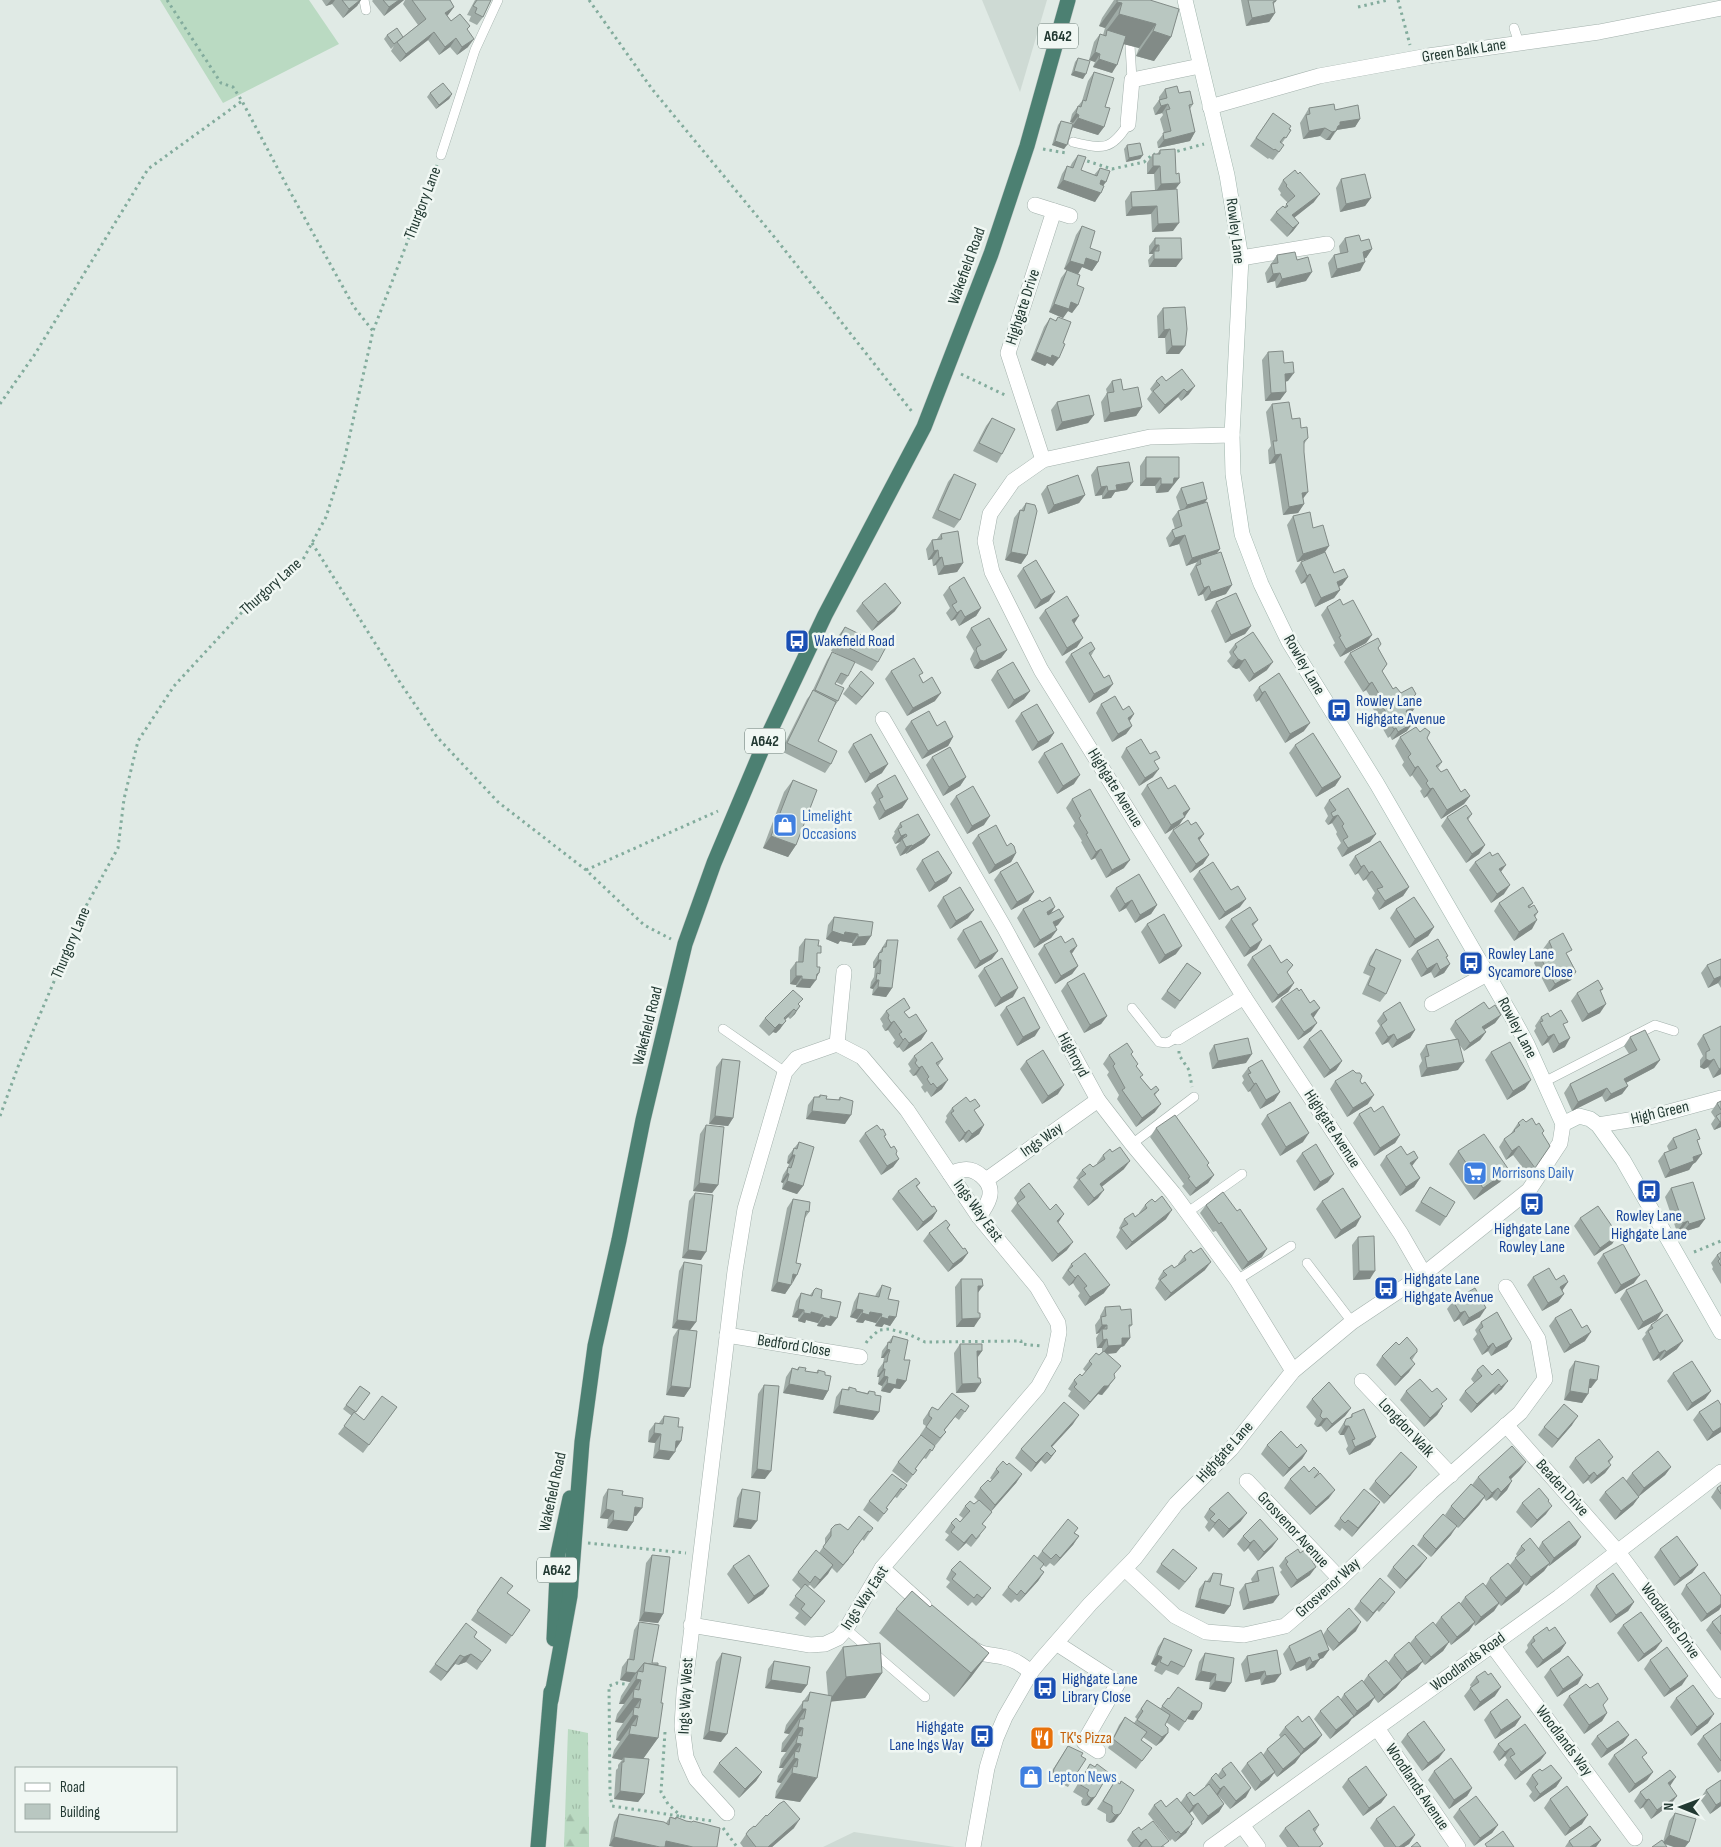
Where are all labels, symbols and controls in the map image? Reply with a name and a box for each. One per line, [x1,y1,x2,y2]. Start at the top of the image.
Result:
road number: A642 [1038,24,1078,48]
street label: Green Balk Lane [1421,35,1507,67]
street label: Thurgory Lane [401,164,445,242]
street label: Rowley Lane [1222,197,1248,265]
street label: Wakefield Road [944,225,990,307]
street label: Highgate Drive [1002,267,1044,347]
street label: Thurgory Lane [236,555,306,619]
bus stop icon: Wakefield Road [784,628,810,654]
place label: Wakefield Road [814,632,895,651]
street label: Rowley Lane [1279,632,1329,698]
place label: Rowley Lane Highgate Avenue [1356,692,1446,729]
bus stop icon: Rowley Lane Highgate Avenue [1326,697,1352,723]
road number: A642 [745,728,785,754]
street label: Highgate Avenue [1083,745,1147,831]
place label: Limelight Occasions [802,807,857,844]
shop icon: Limelight Occasions [772,812,798,838]
street label: Thurgory Lane [47,904,95,982]
place label: Rowley Lane Sycamore Close [1488,945,1573,982]
bus stop icon: Rowley Lane Sycamore Close [1458,950,1484,976]
street label: Wakefield Road [629,985,667,1067]
street label: Rowley Lane [1493,994,1541,1062]
street label: Highroyd [1053,1029,1093,1081]
street label: Highgate Avenue [1300,1086,1364,1172]
street label: High Green [1629,1097,1691,1129]
street label: Ings Way [1017,1119,1067,1161]
supermarket icon: Morrisons Daily [1462,1160,1488,1186]
place label: Morrisons Daily [1492,1164,1574,1183]
street label: Ings Way East [949,1176,1007,1246]
bus stop icon: Rowley Lane Highgate Lane [1636,1178,1662,1204]
bus stop icon: Highgate Lane Rowley Lane [1519,1191,1545,1217]
place label: Rowley Lane Highgate Lane [1611,1207,1687,1244]
place label: Highgate Lane Rowley Lane [1494,1220,1570,1257]
place label: Highgate Lane Highgate Avenue [1404,1270,1494,1307]
bus stop icon: Highgate Lane Highgate Avenue [1373,1275,1399,1301]
street label: Bedford Close [756,1331,832,1361]
street label: Longdon Walk [1374,1395,1438,1461]
street label: Highgate Lane [1193,1417,1257,1487]
street label: Wakefield Road [535,1451,571,1533]
street label: Beaden Drive [1531,1456,1593,1520]
street label: Grosvenor Avenue [1253,1488,1333,1572]
street label: Grosvenor Way [1292,1554,1364,1622]
road number: A642 [537,1558,577,1582]
street label: Ings Way East [837,1562,893,1634]
street label: Woodlands Drive [1636,1579,1704,1663]
street label: Woodlands Road [1427,1629,1509,1695]
street label: Ings Way West [675,1657,698,1735]
place label: Highgate Lane Library Close [1062,1670,1138,1707]
bus stop icon: Highgate Lane Library Close [1032,1675,1058,1701]
street label: Woodlands Way [1531,1702,1597,1780]
place label: Highgate Lane Ings Way [889,1718,964,1755]
bus stop icon: Highgate Lane Ings Way [969,1723,995,1749]
restaurant icon: TK's Pizza [1029,1725,1055,1751]
place label: TK's Pizza [1060,1729,1112,1748]
street label: Woodlands Avenue [1381,1740,1453,1834]
shop icon: Lepton News [1018,1764,1044,1790]
legend [15,1767,178,1832]
place label: Lepton News [1048,1768,1117,1787]
text: Road [60,1778,85,1797]
north arrow [1656,1782,1706,1832]
text: Building [60,1803,100,1822]
text: N [1660,1803,1677,1811]

